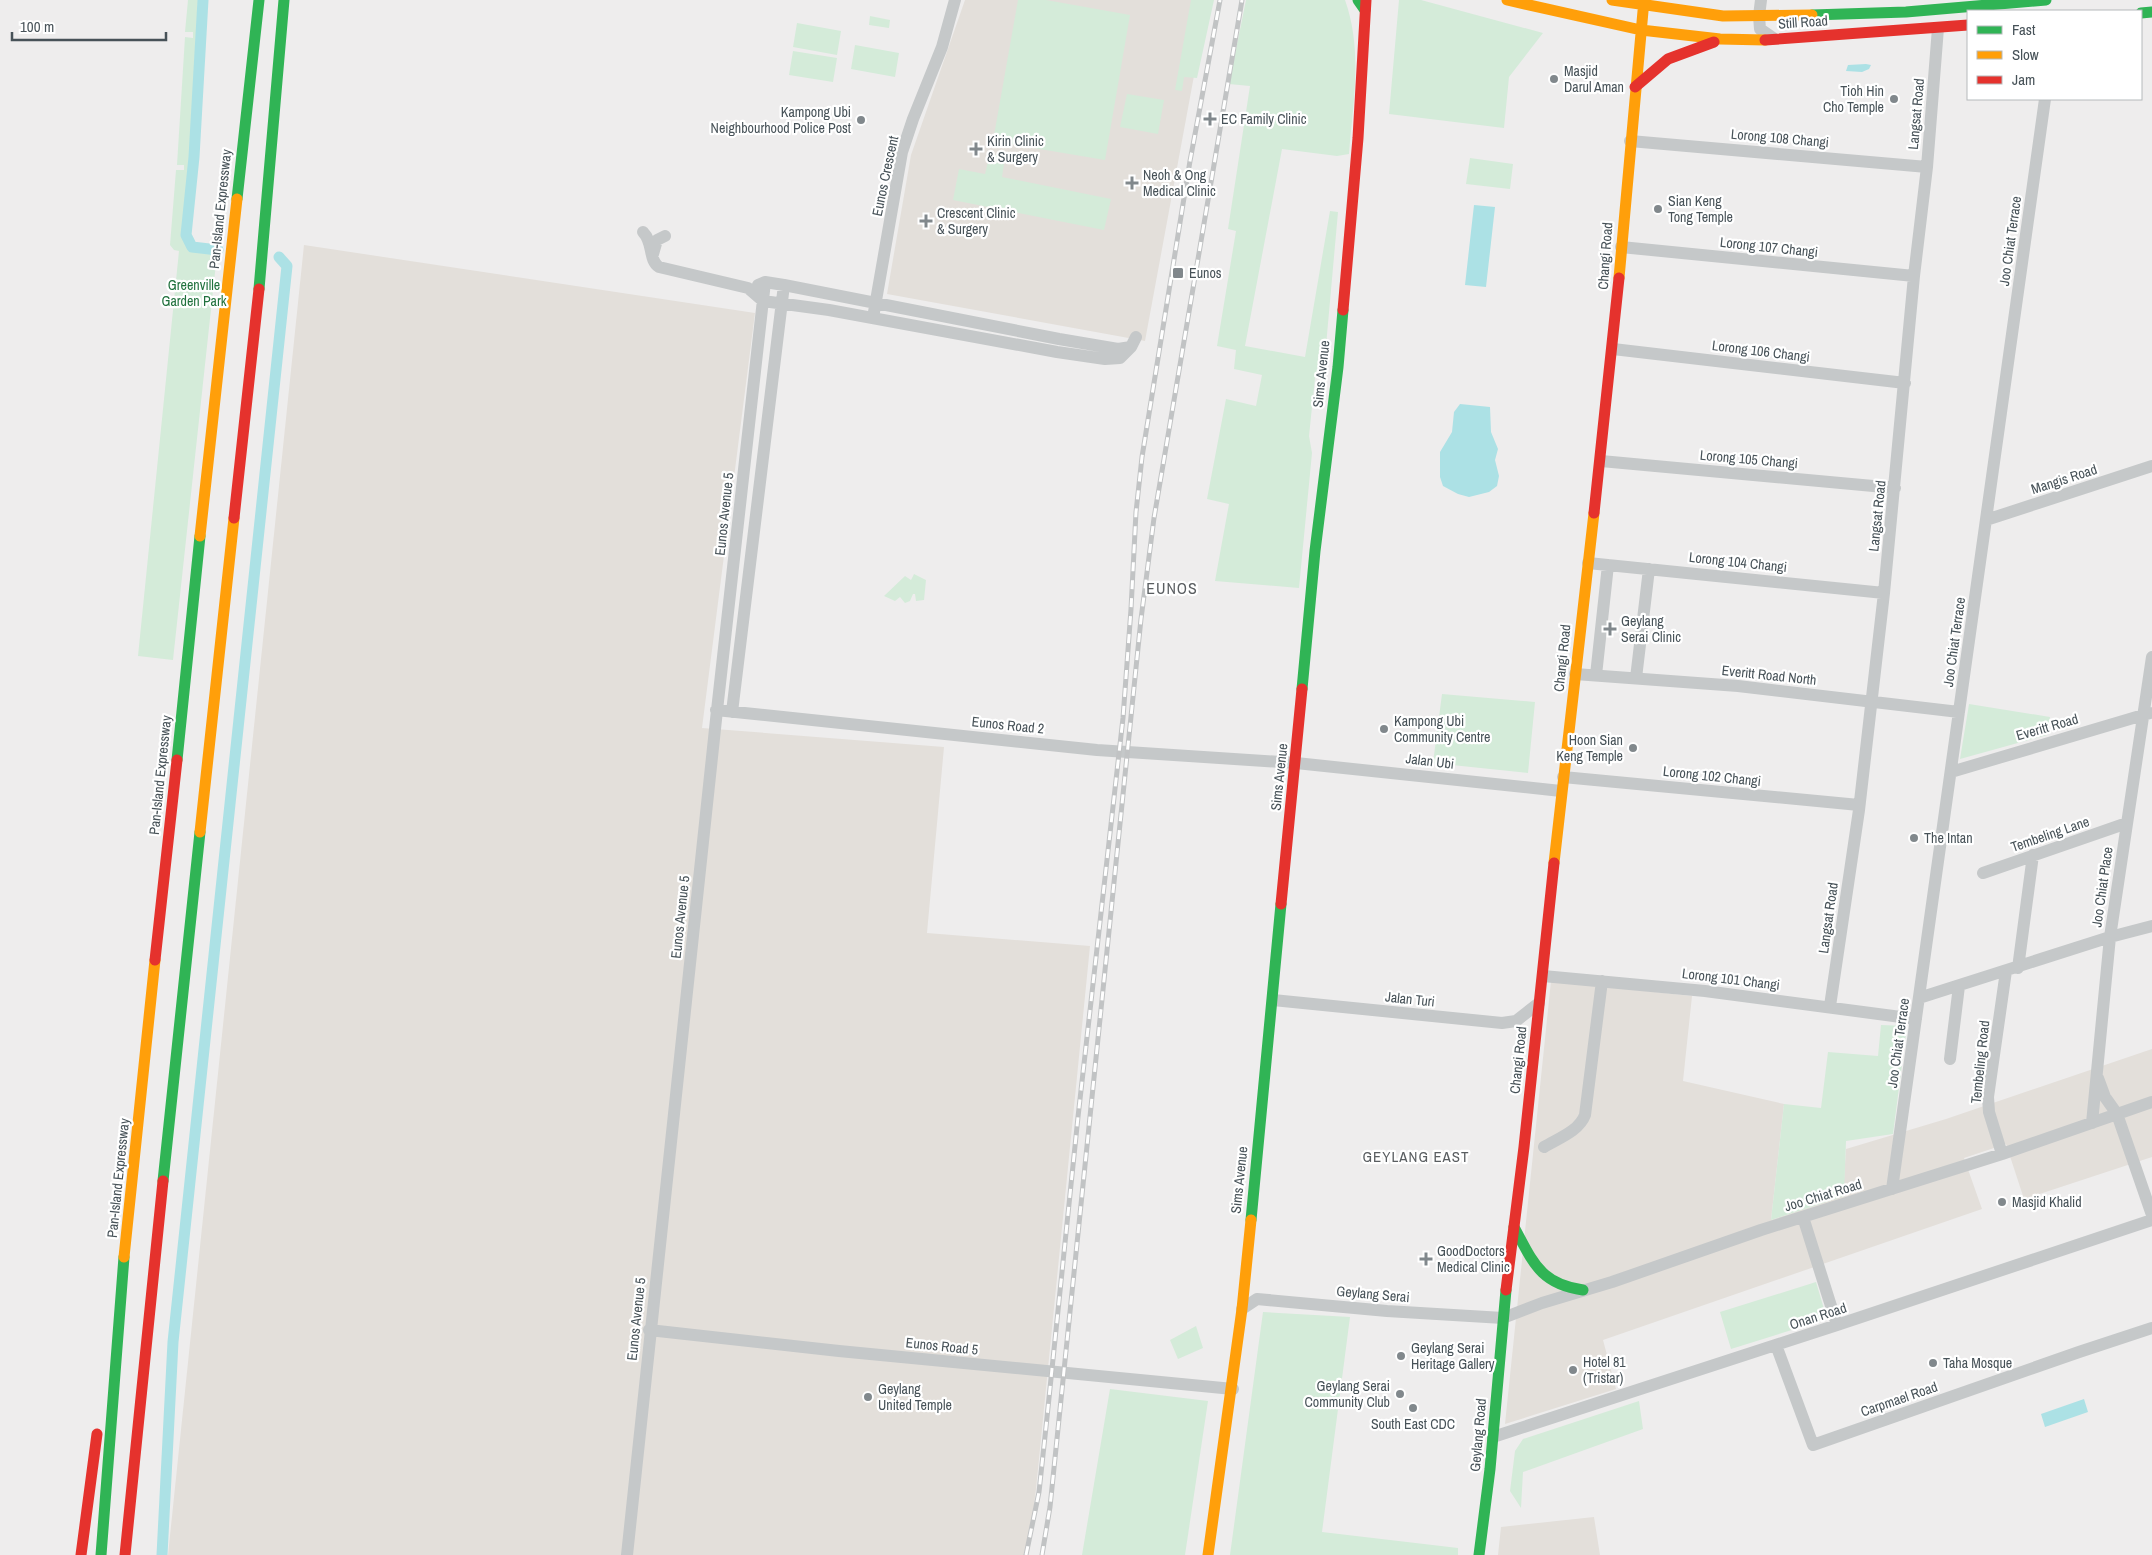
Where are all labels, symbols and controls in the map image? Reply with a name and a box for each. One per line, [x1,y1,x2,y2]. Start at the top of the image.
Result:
scale bar [12,10,166,42]
legend [1967,10,2142,100]
street label: Still Road [1778,11,1828,33]
text: 100 m [20,16,54,37]
text: Fast [2012,19,2036,40]
text: Slow [2012,44,2039,65]
place label: Masjid Darul Aman [1564,62,1624,96]
text: Jam [2012,69,2035,90]
marker: Masjid Darul Aman [1548,73,1560,85]
street label: Langsat Road [1904,78,1928,150]
place label: Tioh Hin Cho Temple [1823,82,1884,116]
marker: Tioh Hin Cho Temple [1888,93,1900,105]
place label: Kampong Ubi Neighbourhood Police Post [711,103,851,137]
place label: EC Family Clinic [1221,110,1307,128]
marker: EC Family Clinic [1203,112,1217,126]
marker: Kampong Ubi Neighbourhood Police Post [855,114,867,126]
street label: Lorong 108 Changi [1730,125,1830,151]
place label: Kirin Clinic & Surgery [987,132,1044,166]
street label: Eunos Crescent [868,134,902,218]
marker: Kirin Clinic & Surgery [969,142,983,156]
street label: Pan-Island Expressway [205,148,235,270]
place label: Neoh & Ong Medical Clinic [1143,166,1216,200]
marker: Neoh & Ong Medical Clinic [1125,176,1139,190]
place label: Sian Keng Tong Temple [1668,192,1733,226]
street label: Joo Chiat Terrace [1995,195,2025,287]
marker: Sian Keng Tong Temple [1652,203,1664,215]
place label: Crescent Clinic & Surgery [937,204,1016,238]
marker: Crescent Clinic & Surgery [919,214,933,228]
street label: Changi Road [1594,222,1616,290]
street label: Lorong 107 Changi [1719,233,1819,261]
place label: Eunos [1189,264,1222,282]
marker: Eunos [1171,266,1185,280]
park label: Greenville Garden Park [161,276,227,310]
street label: Lorong 106 Changi [1711,336,1811,366]
street label: Sims Avenue [1309,340,1333,408]
street label: Lorong 105 Changi [1699,446,1799,472]
street label: Mangis Road [2029,460,2099,498]
street label: Eunos Avenue 5 [711,472,737,556]
street label: Langsat Road [1864,480,1890,552]
street label: Lorong 104 Changi [1688,548,1788,576]
district label: EUNOS [1146,577,1198,599]
street label: Joo Chiat Terrace [1939,596,1969,688]
place label: Geylang Serai Clinic [1621,612,1681,646]
marker: Geylang Serai Clinic [1603,622,1617,636]
street label: Changi Road [1550,623,1574,693]
street label: Everitt Road North [1721,661,1817,689]
street label: Everitt Road [2014,710,2080,744]
street label: Eunos Road 2 [971,712,1045,738]
place label: Kampong Ubi Community Centre [1394,712,1490,746]
street label: Pan-Island Expressway [145,714,175,836]
marker: Kampong Ubi Community Centre [1378,723,1390,735]
place label: Hoon Sian Keng Temple [1556,731,1623,765]
marker: Hoon Sian Keng Temple [1627,742,1639,754]
street label: Sims Avenue [1267,743,1291,811]
street label: Jalan Ubi [1405,749,1455,773]
street label: Lorong 102 Changi [1662,762,1762,790]
street label: Tembeling Lane [2008,812,2092,856]
place label: The Intan [1924,829,1973,847]
marker: The Intan [1908,832,1920,844]
street label: Joo Chiat Place [2087,846,2117,928]
street label: Eunos Avenue 5 [667,875,693,959]
street label: Langsat Road [1814,881,1842,955]
street label: Lorong 101 Changi [1681,964,1781,994]
street label: Jalan Turi [1384,987,1436,1011]
street label: Joo Chiat Terrace [1883,997,1913,1089]
street label: Tembeling Road [1967,1019,1993,1105]
street label: Changi Road [1506,1025,1530,1095]
street label: Pan-Island Expressway [103,1117,133,1239]
street label: Sims Avenue [1227,1146,1251,1214]
district label: GEYLANG EAST [1362,1146,1470,1167]
street label: Joo Chiat Road [1782,1175,1864,1215]
place label: Masjid Khalid [2012,1193,2082,1211]
marker: Masjid Khalid [1996,1196,2008,1208]
place label: GoodDoctors Medical Clinic [1437,1242,1510,1276]
marker: GoodDoctors Medical Clinic [1419,1252,1433,1266]
street label: Eunos Avenue 5 [623,1277,649,1361]
street label: Geylang Serai [1336,1282,1410,1306]
street label: Onan Road [1787,1298,1849,1334]
street label: Eunos Road 5 [905,1333,979,1359]
place label: Geylang Serai Heritage Gallery [1411,1339,1495,1373]
marker: Geylang Serai Heritage Gallery [1395,1350,1407,1362]
place label: Hotel 81 (Tristar) [1583,1353,1626,1387]
place label: Taha Mosque [1943,1354,2012,1372]
marker: Taha Mosque [1927,1357,1939,1369]
marker: Hotel 81 (Tristar) [1567,1364,1579,1376]
place label: Geylang Serai Community Club [1305,1377,1390,1411]
street label: Carpmael Road [1858,1377,1940,1421]
place label: Geylang United Temple [878,1380,952,1414]
marker: Geylang Serai Community Club [1394,1388,1406,1400]
marker: Geylang United Temple [862,1391,874,1403]
street label: Geylang Road [1466,1398,1490,1472]
marker: South East CDC [1407,1402,1419,1414]
place label: South East CDC [1371,1415,1455,1433]

